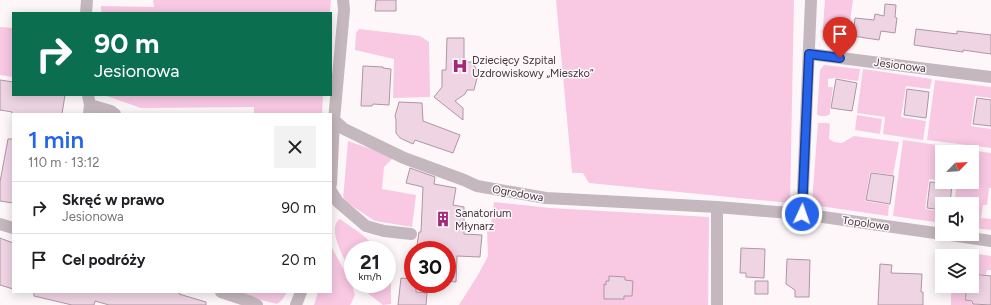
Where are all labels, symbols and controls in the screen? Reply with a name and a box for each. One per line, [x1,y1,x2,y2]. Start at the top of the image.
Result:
pin [823,17,857,58]
icon: arrive [829,23,851,45]
text: 90 m [94,26,159,60]
icon: right [28,28,80,80]
place label: Dziecięcy Szpital Uzdrowiskowy „Mieszko” [472,54,594,80]
street label: Jesionowa [873,56,927,75]
hospital icon: Dziecięcy Szpital Uzdrowiskowy „Mieszko” [451,57,469,75]
text: Jesionowa [94,60,179,82]
text: 1 min [28,125,84,154]
button: close [274,126,316,168]
north arrow [935,145,979,189]
map controls [935,145,979,293]
text: 110 m · 13:12 [28,155,99,170]
street label: Ogrodowa [491,183,545,204]
text: Skręć w prawo [62,191,165,209]
position arrow [781,193,823,235]
icon: right [28,197,50,219]
button: sound [935,197,979,241]
text: 90 m [281,199,316,217]
place label: Sanatorium Młynarz [455,207,511,233]
text: Jesionowa [62,209,124,224]
building icon: Sanatorium Młynarz [434,210,452,228]
street label: Topolowa [842,214,890,233]
speed limit sign: 30 [404,241,456,293]
icon: arrive [28,249,50,271]
button: layers [935,249,979,293]
text: 21 [360,250,380,274]
text: Cel podróży [62,251,145,269]
text: 20 m [282,251,316,269]
text: km/h [359,270,381,283]

